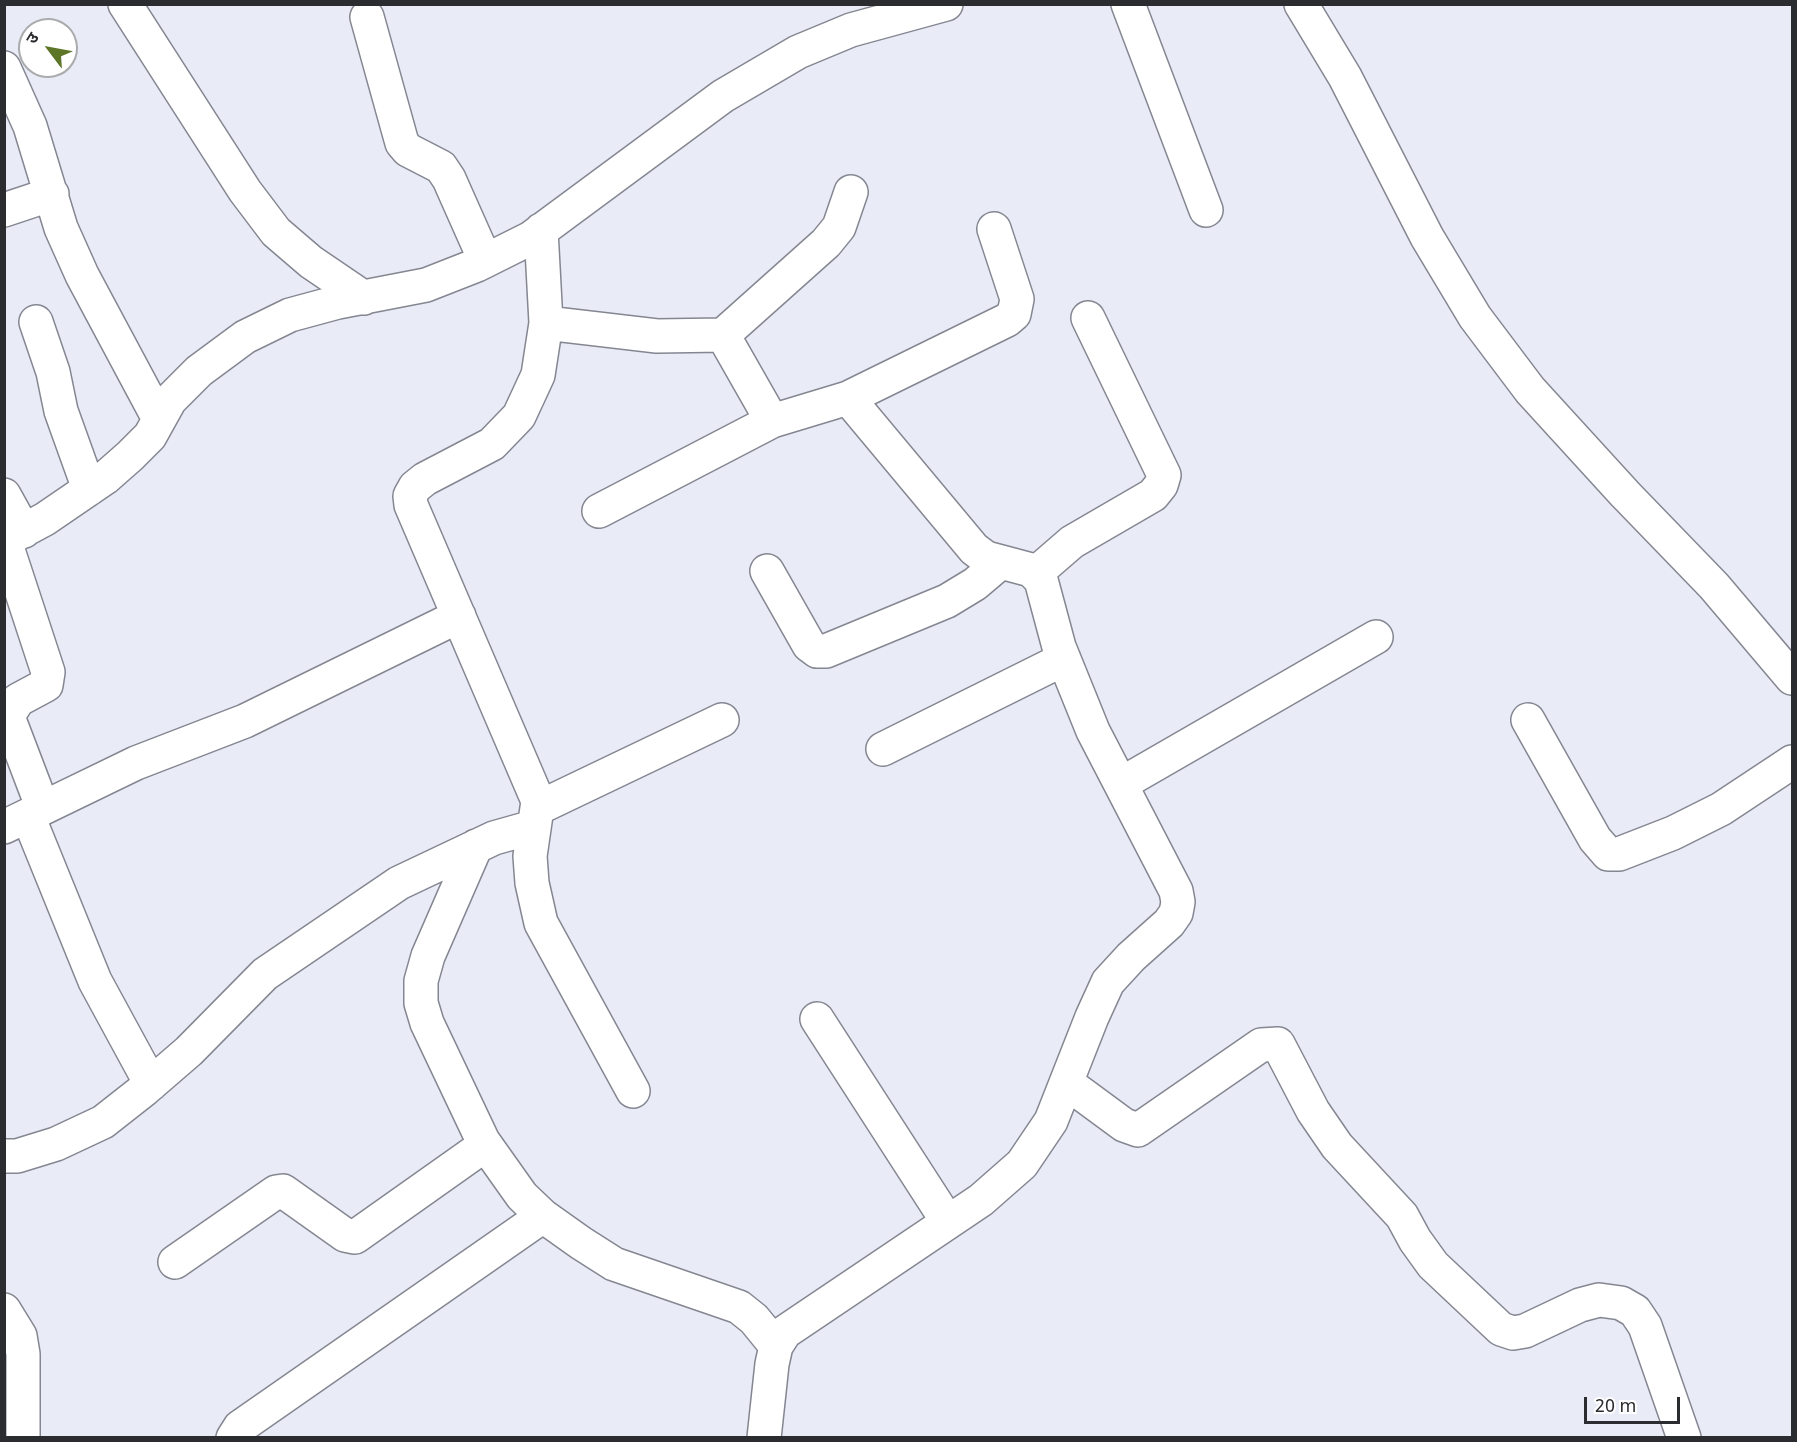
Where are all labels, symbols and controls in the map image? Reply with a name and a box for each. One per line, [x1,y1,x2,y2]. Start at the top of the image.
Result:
north arrow [18,18,78,78]
text: उ [23,30,45,49]
scale bar [1587,1385,1683,1423]
text: 20 m [1595,1396,1636,1419]

